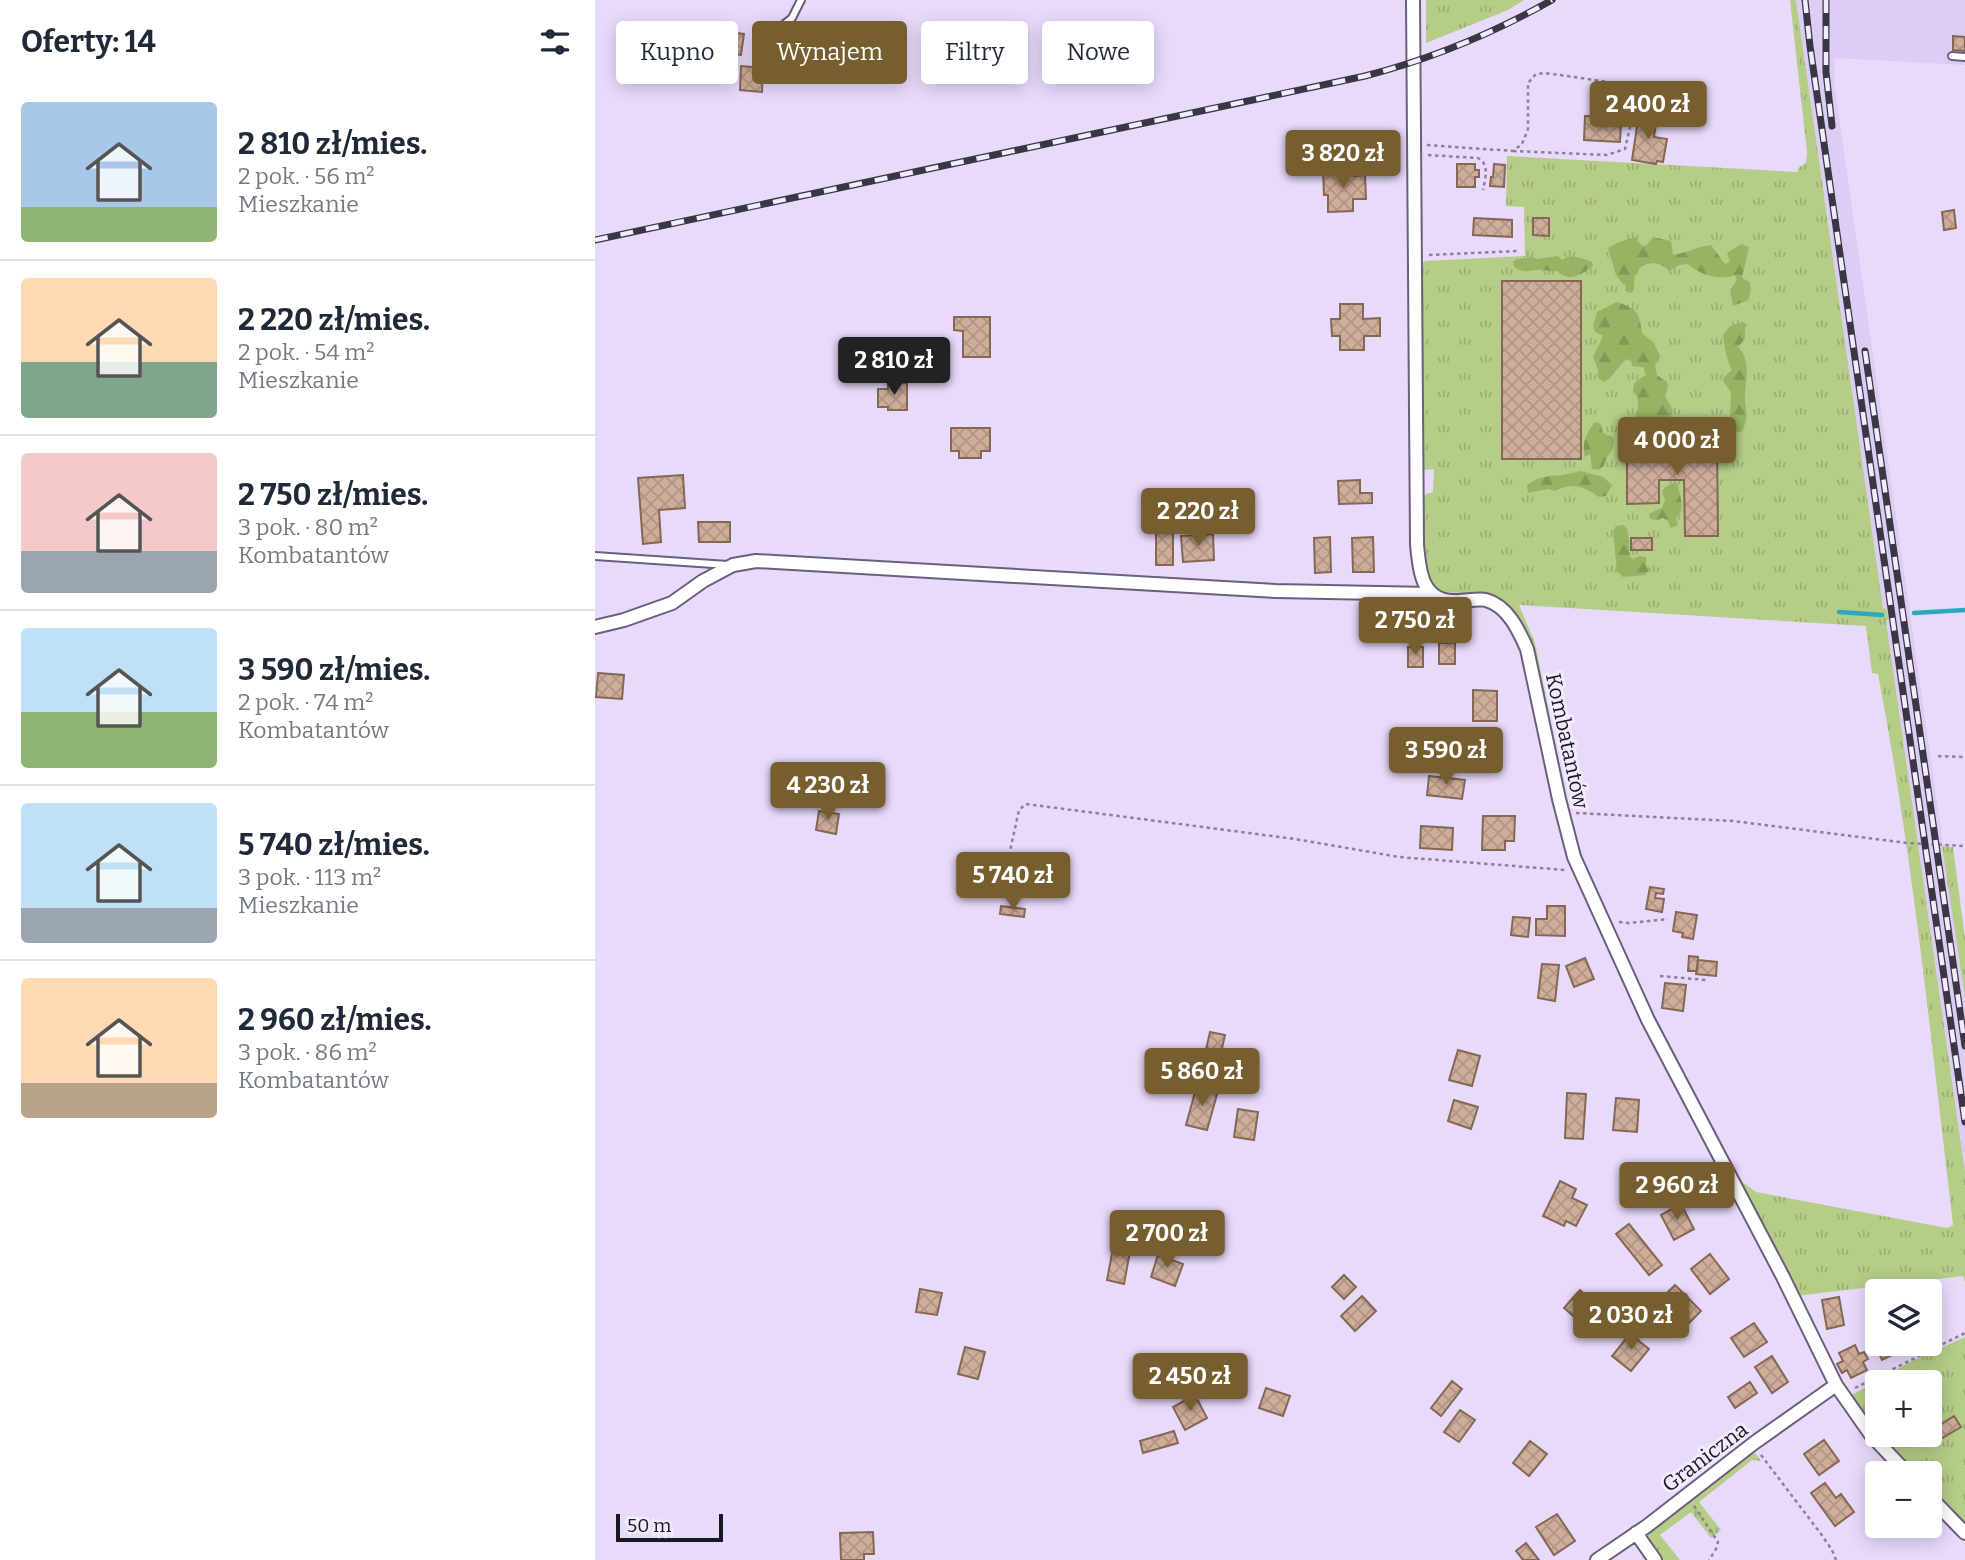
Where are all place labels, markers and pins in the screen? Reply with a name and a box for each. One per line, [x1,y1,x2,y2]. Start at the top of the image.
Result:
pin: 2 400 zł [1576,82,1720,141]
pin: 3 820 zł [1271,130,1415,190]
pin: 2 810 zł [822,338,966,397]
pin: 4 000 zł [1605,418,1749,477]
pin: 2 220 zł [1126,489,1270,548]
pin: 2 750 zł [1343,598,1487,657]
pin: 3 590 zł [1374,728,1518,787]
pin: 4 230 zł [756,762,900,822]
pin: 5 740 zł [941,852,1085,912]
pin: 5 860 zł [1130,1048,1274,1108]
pin: 2 960 zł [1605,1162,1749,1222]
pin: 2 700 zł [1095,1210,1239,1270]
pin: 2 030 zł [1559,1292,1703,1352]
pin: 2 450 zł [1118,1354,1262,1413]

